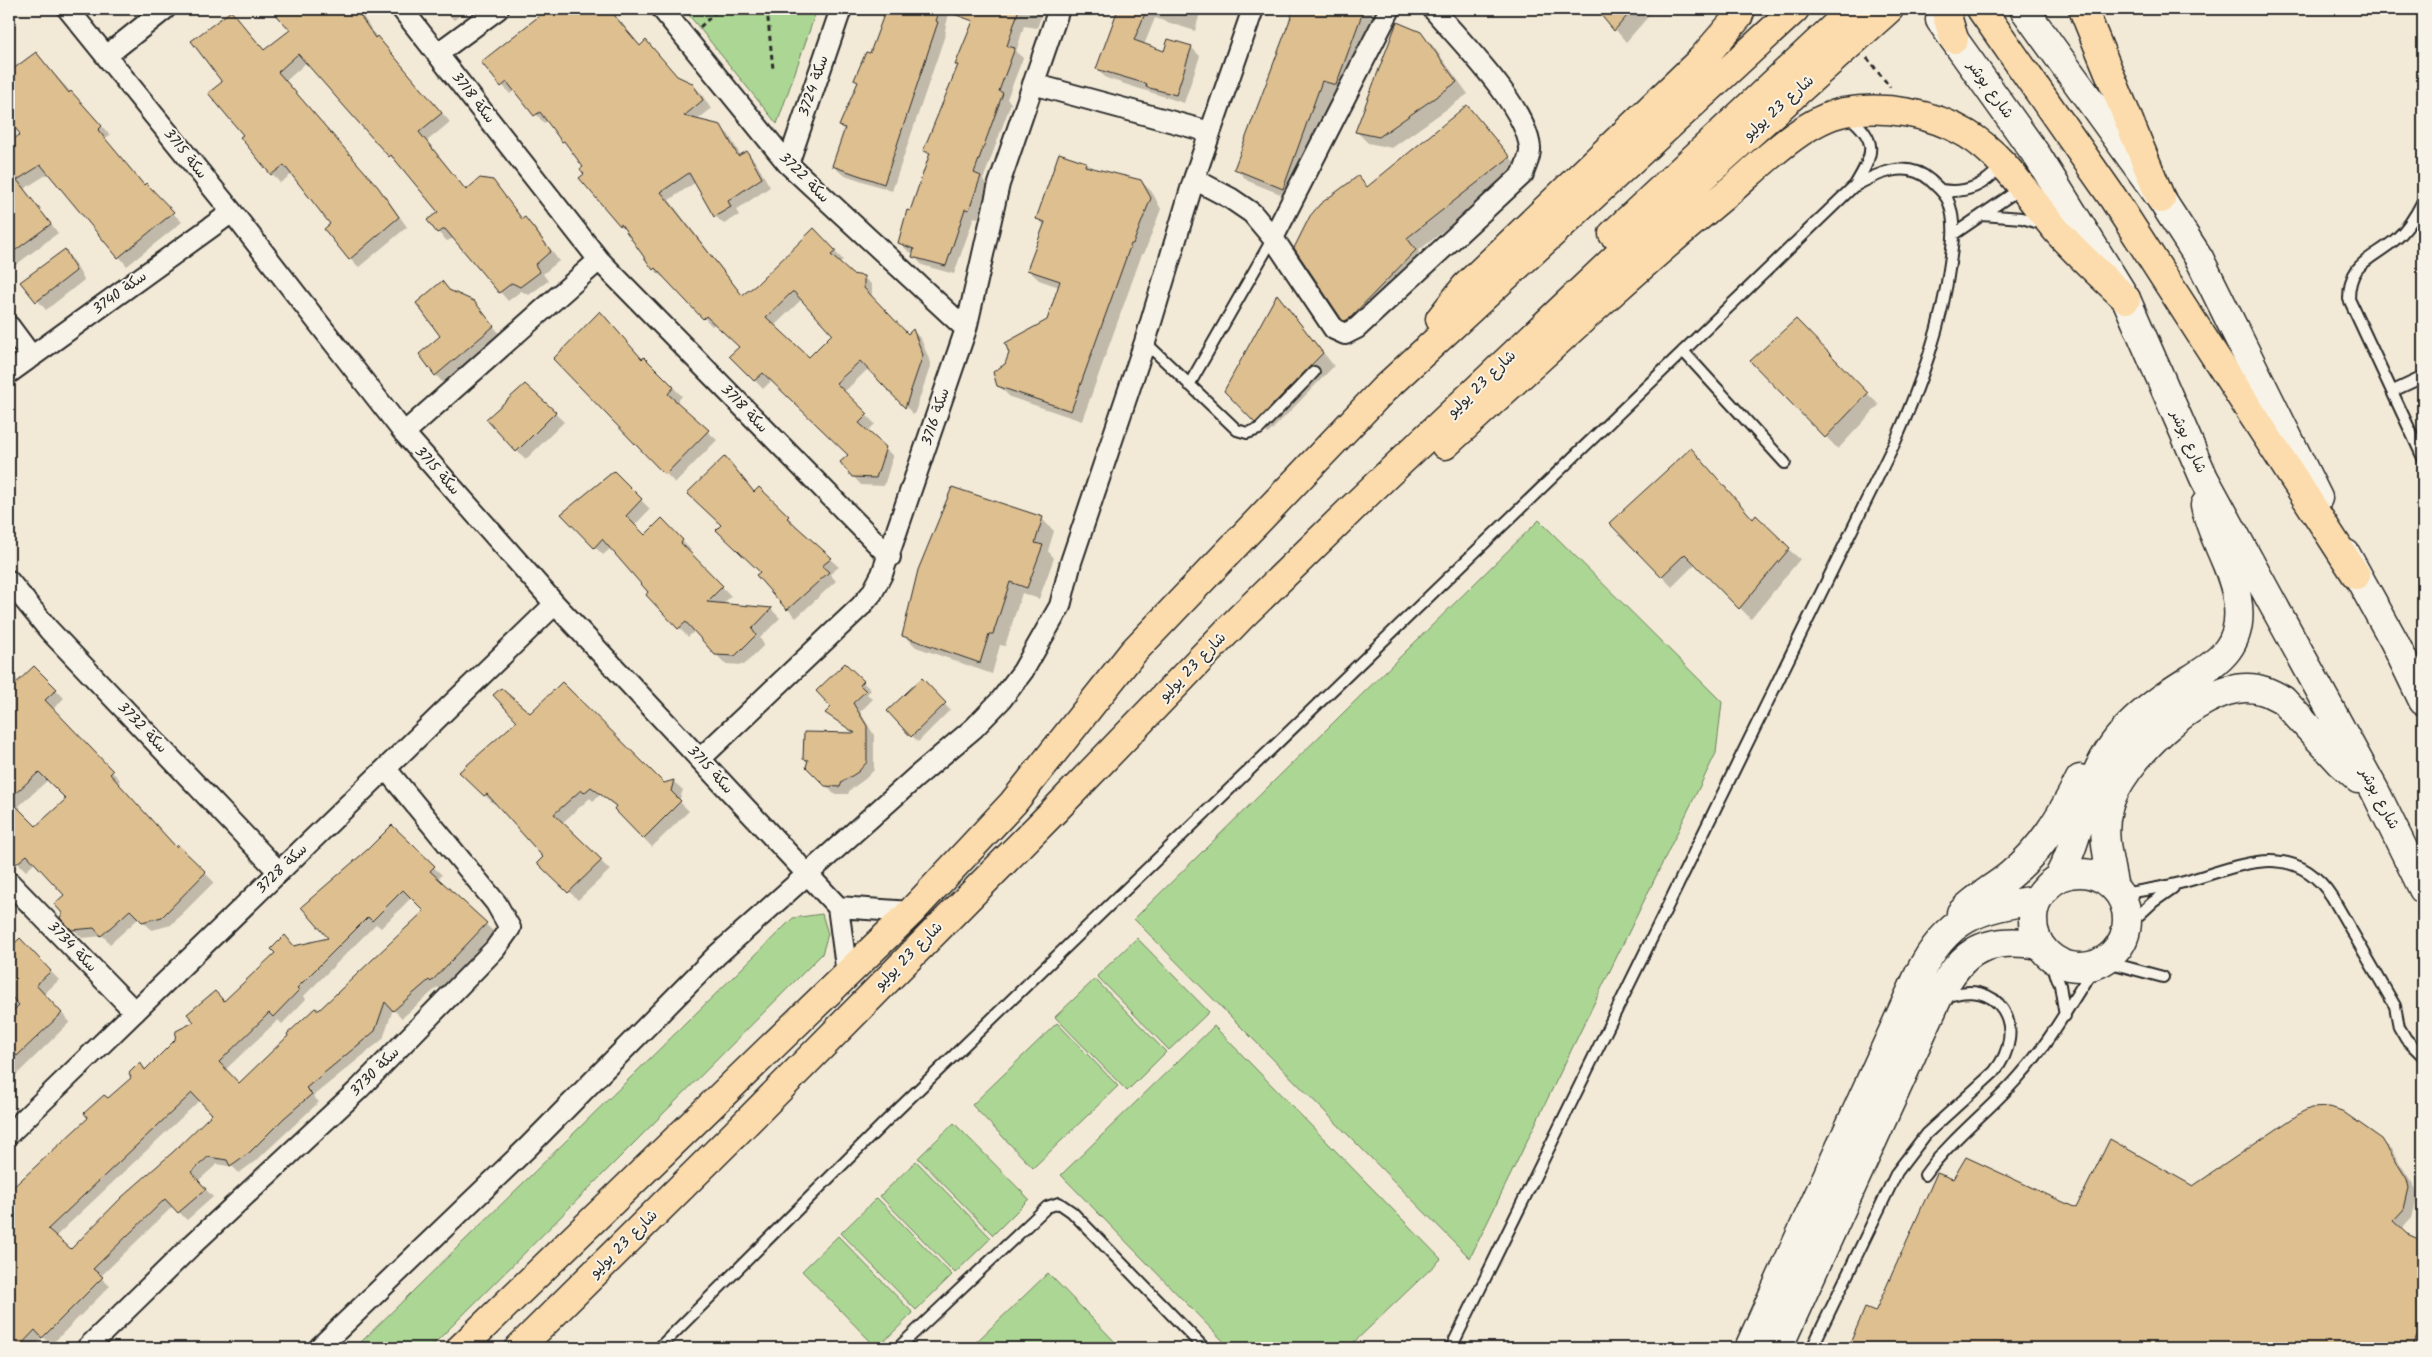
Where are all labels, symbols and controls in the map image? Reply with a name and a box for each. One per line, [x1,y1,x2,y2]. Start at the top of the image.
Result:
street label: سكة 3724 [792,52,836,120]
street label: شارع بوشر [1959,54,2019,124]
street label: سكة 3718 [445,67,501,129]
street label: شارع 23 يوليو [1737,69,1820,147]
street label: سكة 3715 [157,123,213,185]
street label: سكة 3722 [773,147,835,209]
street label: سكة 3740 [88,265,152,321]
street label: شارع 23 يوليو [1441,345,1522,424]
street label: سكة 3718 [714,379,774,439]
street label: سكة 3716 [915,385,957,449]
street label: شارع بوشر [2163,405,2213,477]
street label: سكة 3715 [408,441,466,501]
street label: شارع 23 يوليو [1153,627,1232,708]
street label: سكة 3732 [111,697,173,759]
street label: سكة 3715 [681,740,739,800]
street label: شارع بوشر [2352,762,2405,834]
street label: سكة 3728 [251,838,313,900]
street label: سكة 3734 [41,916,103,978]
street label: شارع 23 يوليو [869,916,949,996]
street label: سكة 3730 [344,1041,406,1103]
street label: شارع 23 يوليو [584,1204,664,1284]

